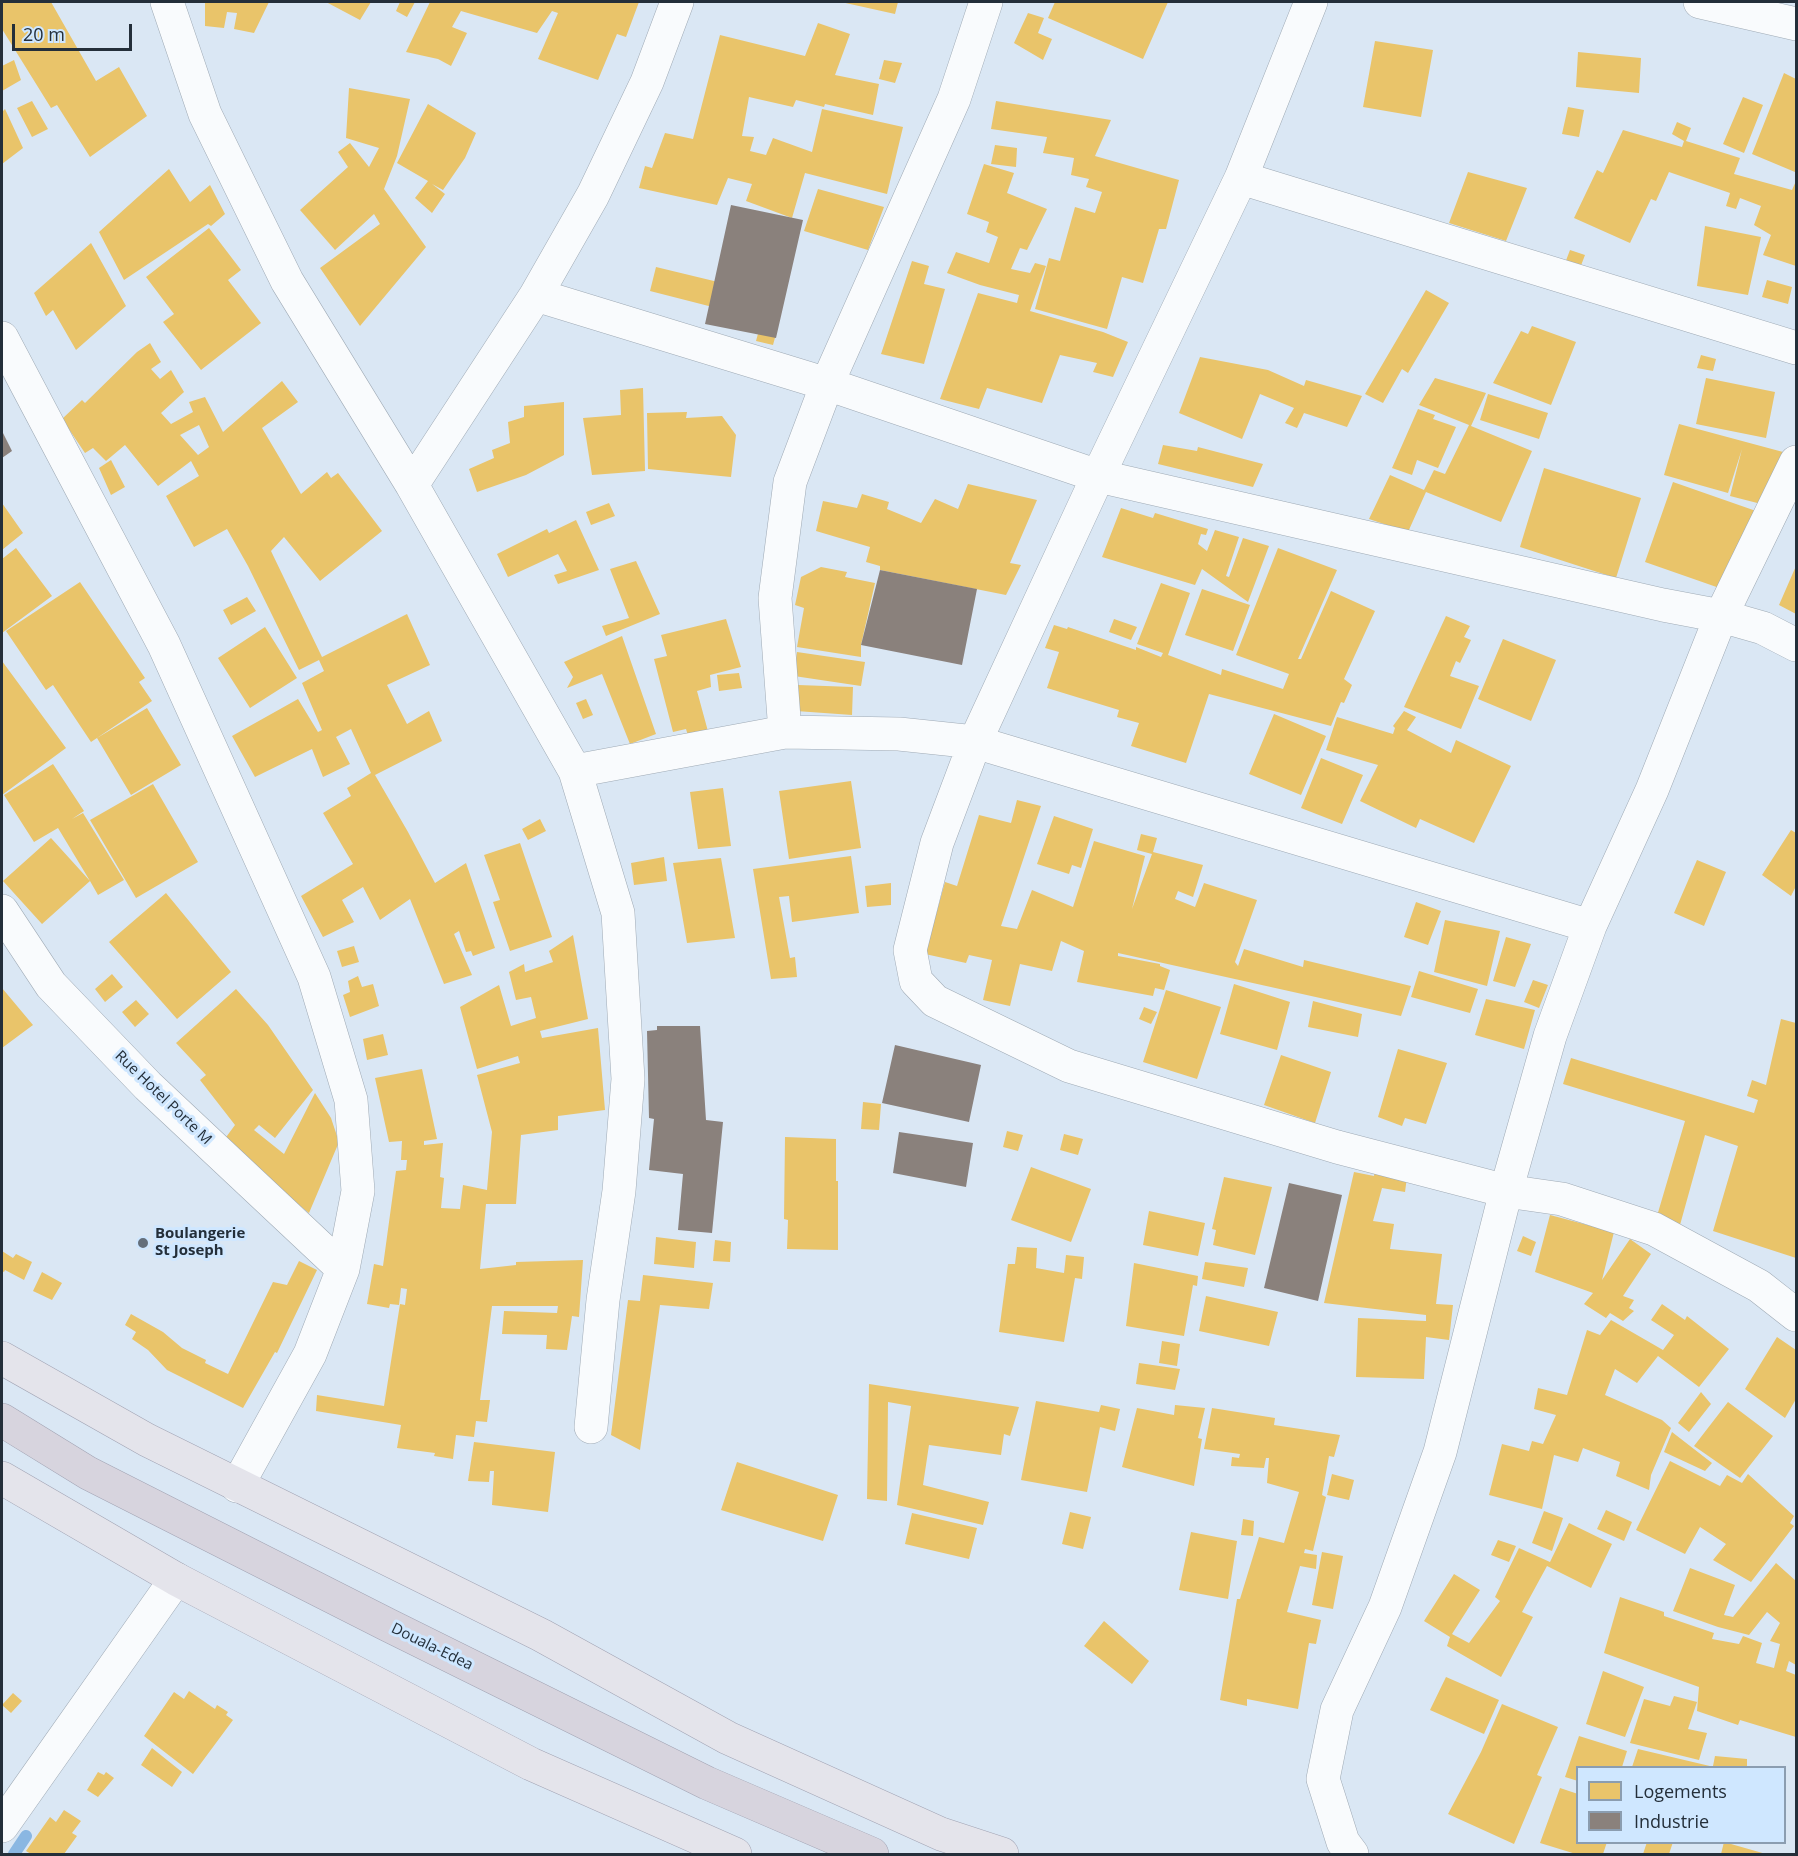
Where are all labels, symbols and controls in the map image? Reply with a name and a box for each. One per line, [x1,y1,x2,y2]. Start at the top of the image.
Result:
scale bar [15,12,135,50]
text: 20 m [23,22,65,46]
street label: Rue Hotel Porte M [111,1047,215,1149]
place label: Boulangerie St Joseph [155,1225,245,1260]
marker: Boulangerie St Joseph [136,1236,150,1250]
street label: Douala-Edea [388,1619,476,1675]
legend [1576,1766,1786,1844]
text: Logements [1634,1779,1727,1803]
text: Industrie [1634,1809,1709,1833]

